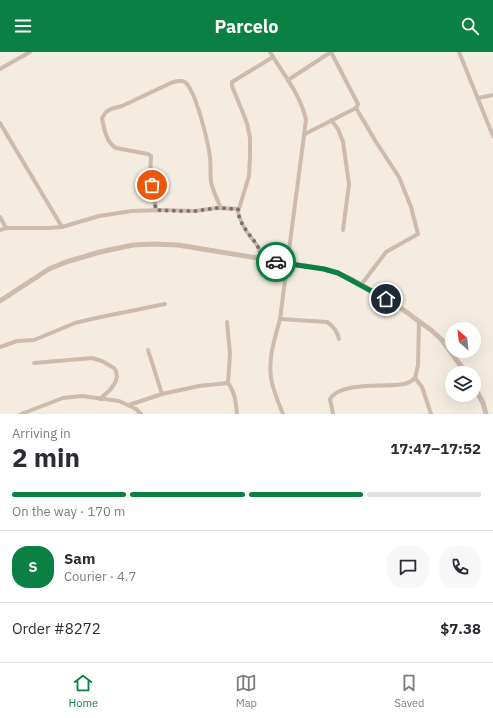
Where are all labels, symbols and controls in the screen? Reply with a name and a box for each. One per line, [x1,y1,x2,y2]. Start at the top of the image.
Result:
icon: menu [12,15,34,37]
text: Parcelo [215,15,278,38]
icon: search [459,15,481,37]
pin [135,168,169,202]
icon: bag [141,174,163,196]
courier [256,242,296,282]
icon: car [265,251,287,273]
pin [369,282,403,316]
icon: home [375,288,397,310]
north arrow [445,322,481,358]
map controls [445,322,481,402]
button: layers [445,366,481,402]
text: Arriving in [12,425,71,442]
text: 17:47–17:52 [390,439,481,458]
text: 2 min [12,440,80,474]
text: On the way · 170 m [12,503,125,520]
button: chat [387,546,429,588]
button: phone [439,546,481,588]
text: Sam [64,549,95,568]
text: S [28,557,38,576]
text: Courier · 4.7 [64,568,136,585]
text: Order #8272 [12,619,101,638]
text: $7.38 [440,619,481,638]
tab: Home [69,672,98,710]
tab: Map [235,672,257,710]
tab: Saved [394,672,424,710]

